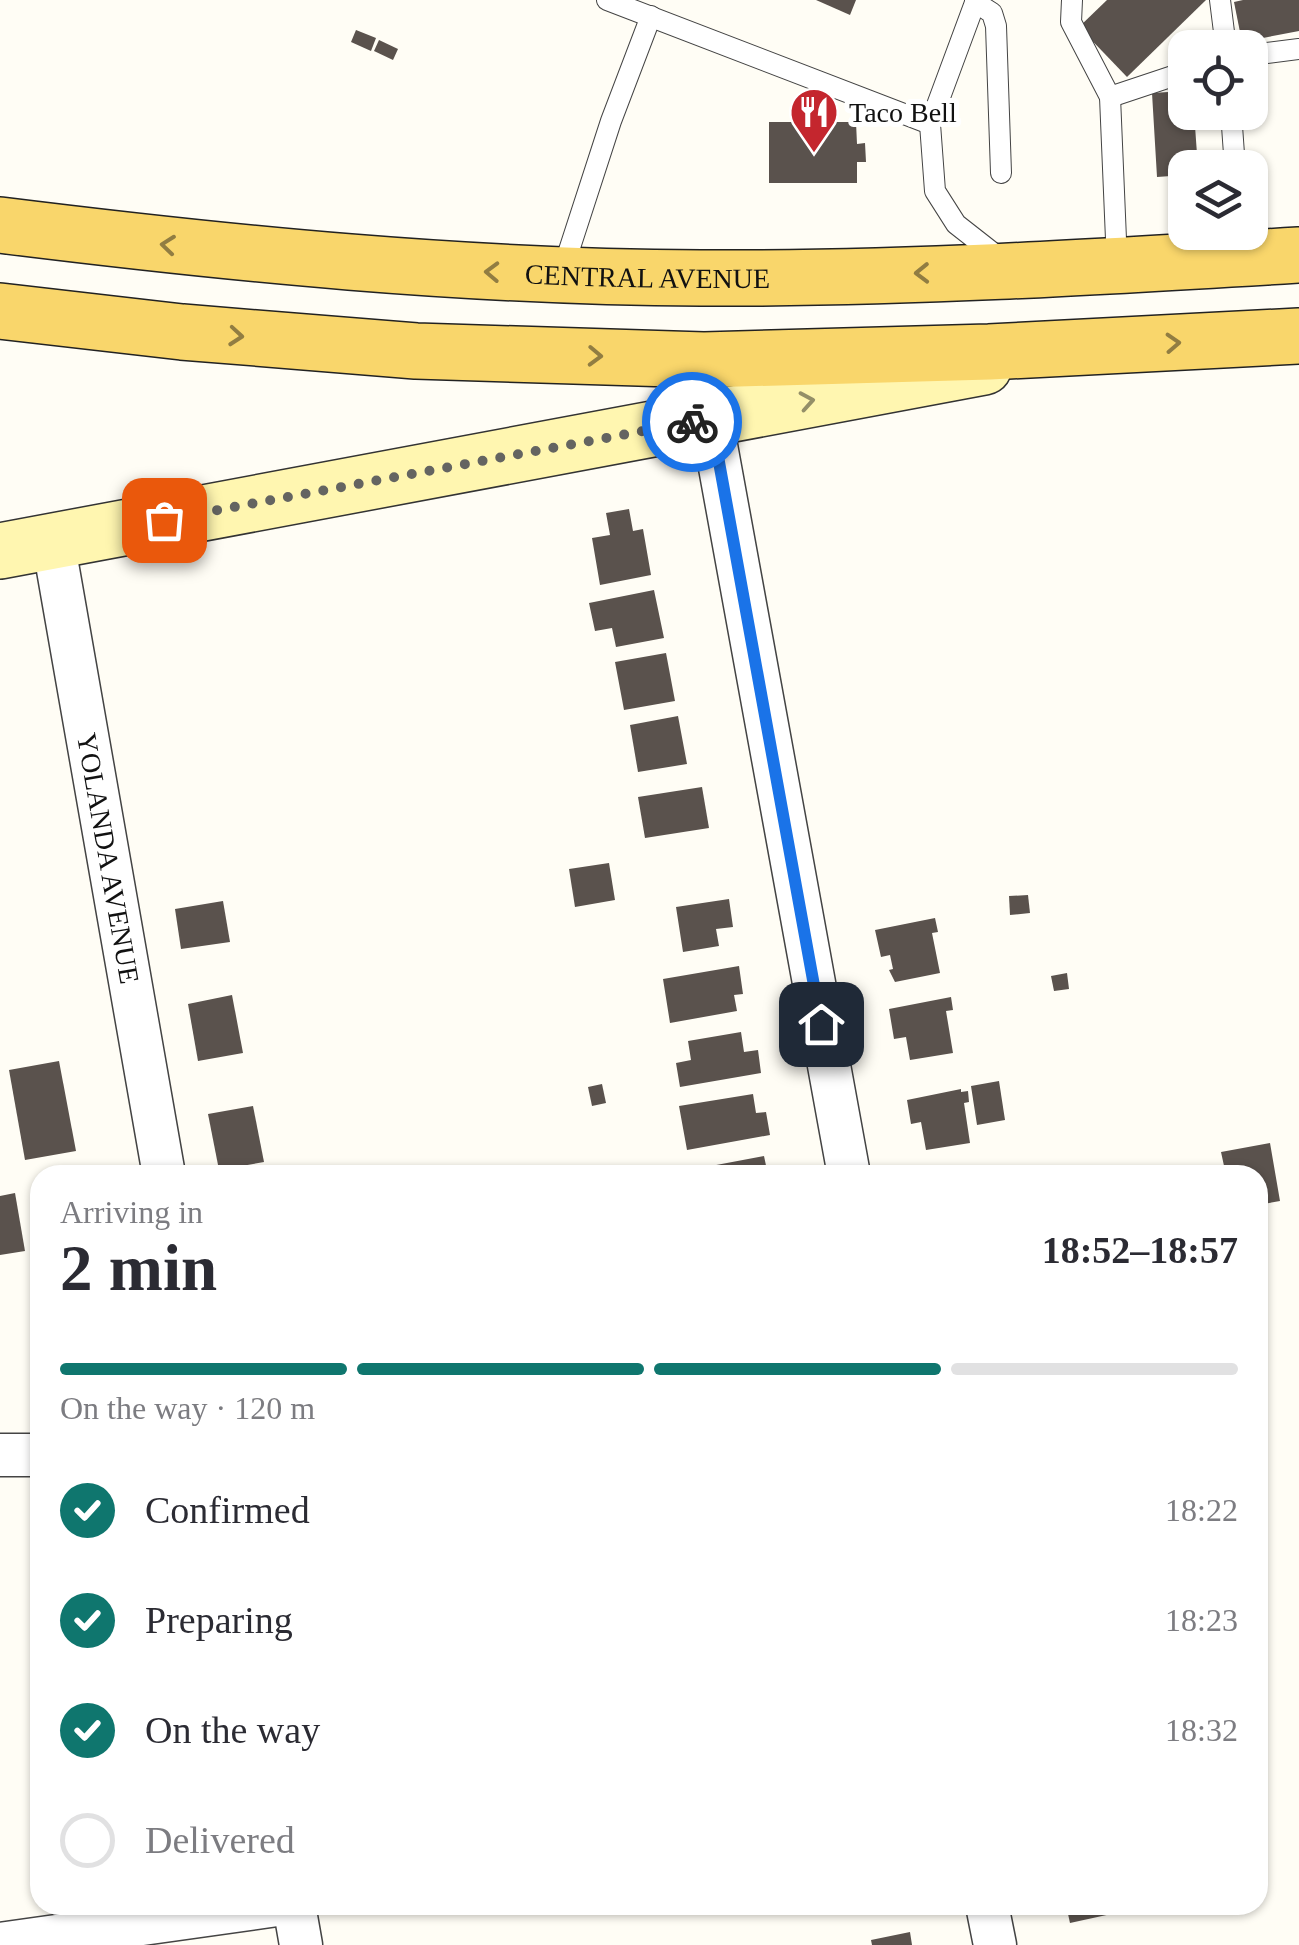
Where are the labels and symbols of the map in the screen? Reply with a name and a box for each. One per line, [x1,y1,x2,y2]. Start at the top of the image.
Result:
restaurant icon: Taco Bell [788,86,840,154]
place label: Taco Bell [849,97,957,128]
one-way arrow [160,235,176,257]
street label: CENTRAL AVENUE [524,258,770,294]
one-way arrow [484,262,500,283]
one-way arrow [913,263,929,284]
one-way arrow [229,325,245,347]
one-way arrow [1165,333,1181,354]
one-way arrow [588,346,604,367]
courier [642,372,742,472]
one-way arrow [799,391,815,412]
pin [122,478,207,563]
street label: YOLANDA AVENUE [71,730,146,986]
pin [779,982,864,1067]

